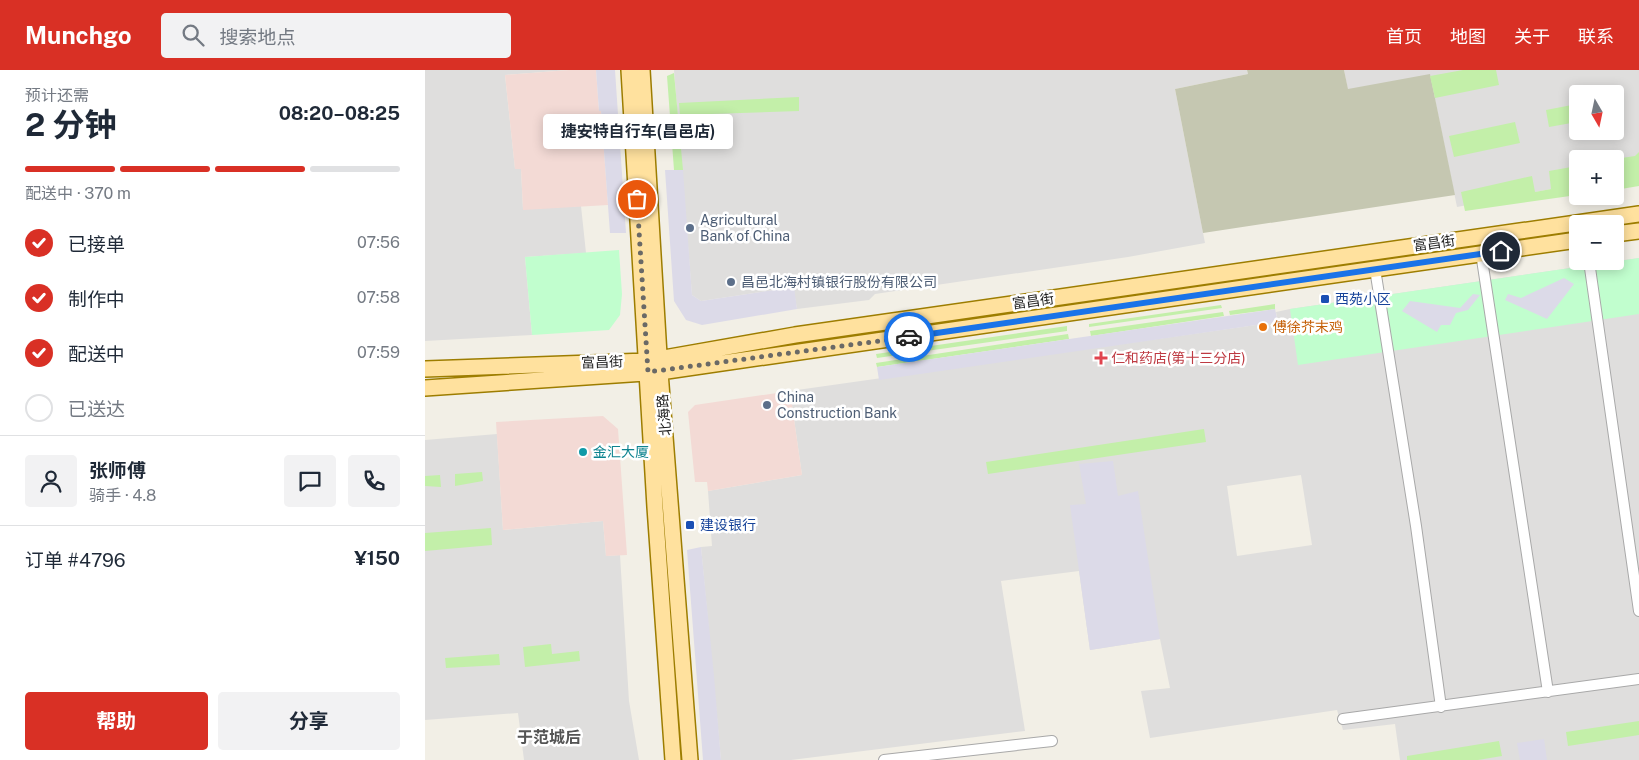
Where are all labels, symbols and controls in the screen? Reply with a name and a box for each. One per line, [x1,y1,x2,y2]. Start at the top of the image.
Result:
search box [161,13,511,58]
text: Munchgo [25,21,131,49]
icon: search [179,21,207,49]
text: 搜索地点 [219,26,295,48]
text: 首页 [1386,26,1422,47]
text: 地图 [1450,26,1486,47]
text: 关于 [1514,26,1550,47]
text: 联系 [1578,26,1614,47]
north arrow [1569,85,1624,140]
map controls [1569,85,1624,270]
text: 预计还需 [25,86,89,105]
text: 08:20–08:25 [279,102,400,124]
text: 2 分钟 [25,106,117,143]
callout: 捷安特自行车(昌邑店) [542,114,732,149]
text: 捷安特自行车(昌邑店) [561,122,715,141]
button: + [1569,150,1624,205]
pin [616,178,658,220]
text: 配送中 · 370 m [25,184,131,203]
icon: bag [623,185,651,213]
place label: Agricultural Bank of China [700,212,790,244]
button: − [1569,215,1624,270]
marker: Agricultural Bank of China [684,222,696,234]
icon: check [25,229,53,257]
pin [1480,230,1522,272]
street label: 富昌街 [1412,232,1456,254]
text: 已接单 [68,233,125,255]
text: 07:56 [357,233,400,252]
icon: home [1487,237,1515,265]
place label: 昌邑北海村镇银行股份有限公司 [741,274,937,290]
marker: 昌邑北海村镇银行股份有限公司 [725,276,737,288]
icon: check [25,284,53,312]
text: 制作中 [68,288,125,310]
text: 07:58 [357,288,400,307]
street label: 富昌街 [1011,290,1055,312]
place label: 西苑小区 [1335,291,1391,307]
marker: 西苑小区 [1319,293,1331,305]
courier [884,312,934,362]
place label: 傅徐芥末鸡 [1273,319,1343,335]
marker: 傅徐芥末鸡 [1257,321,1269,333]
icon: car [895,323,923,351]
icon: check [25,339,53,367]
text: 配送中 [68,343,125,365]
text: 07:59 [357,343,400,362]
place label: 仁和药店(第十三分店) [1111,350,1246,366]
marker: 仁和药店(第十三分店) [1095,352,1107,364]
street label: 富昌街 [581,353,623,371]
place label: China Construction Bank [777,389,897,421]
street label: 北海路 [654,393,674,437]
text: 已送达 [68,398,125,420]
marker: China Construction Bank [761,399,773,411]
place label: 金汇大厦 [593,444,649,460]
marker: 金汇大厦 [577,446,589,458]
button: person [25,455,77,507]
button: chat [284,455,336,507]
button: phone [348,455,400,507]
text: 张师傅 [89,459,146,481]
text: 骑手 · 4.8 [89,486,156,505]
place label: 建设银行 [700,517,756,533]
marker: 建设银行 [684,519,696,531]
text: ¥150 [354,547,400,569]
text: 订单 #4796 [25,549,126,571]
button: 帮助 [25,692,208,750]
button: 分享 [218,692,400,750]
district label: 于范城后 [517,728,581,747]

